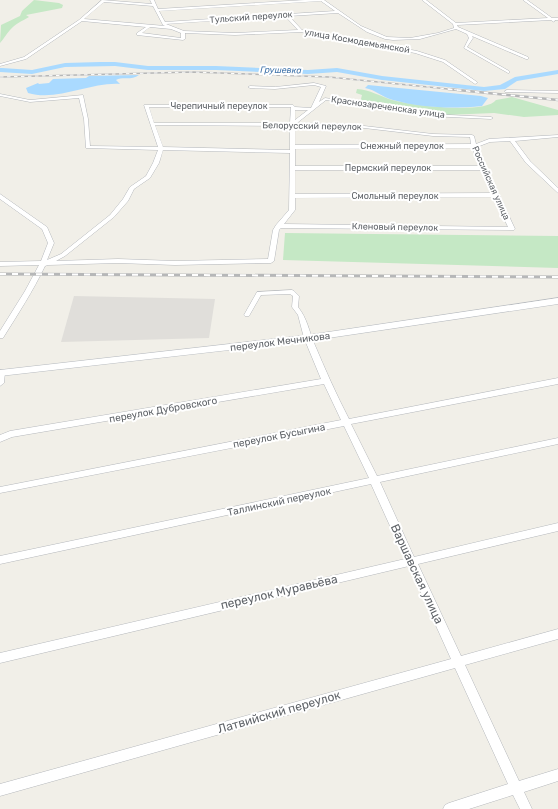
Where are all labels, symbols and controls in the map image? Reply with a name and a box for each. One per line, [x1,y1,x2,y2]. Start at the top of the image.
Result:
street label: Тульский переулок [209,9,293,25]
street label: улица Космодемьянской [304,27,410,55]
water label: Грушевка [260,65,302,75]
street label: Краснозареченская улица [330,94,446,120]
street label: Черепичный переулок [170,101,268,111]
street label: Белорусский переулок [262,120,362,132]
street label: Снежный переулок [360,141,444,151]
street label: Российская улица [470,145,512,221]
street label: Пермский переулок [345,163,431,173]
street label: Смольный переулок [352,191,439,201]
street label: Кленовый переулок [352,221,438,233]
street label: переулок Мечникова [229,330,331,354]
street label: переулок Дубровского [108,395,218,425]
street label: переулок Бусыгина [232,421,326,451]
street label: Таллинский переулок [226,485,333,519]
street label: Варшавская улица [388,522,446,626]
street label: переулок Муравьёва [219,572,339,612]
street label: Латвийский переулок [216,688,343,736]

